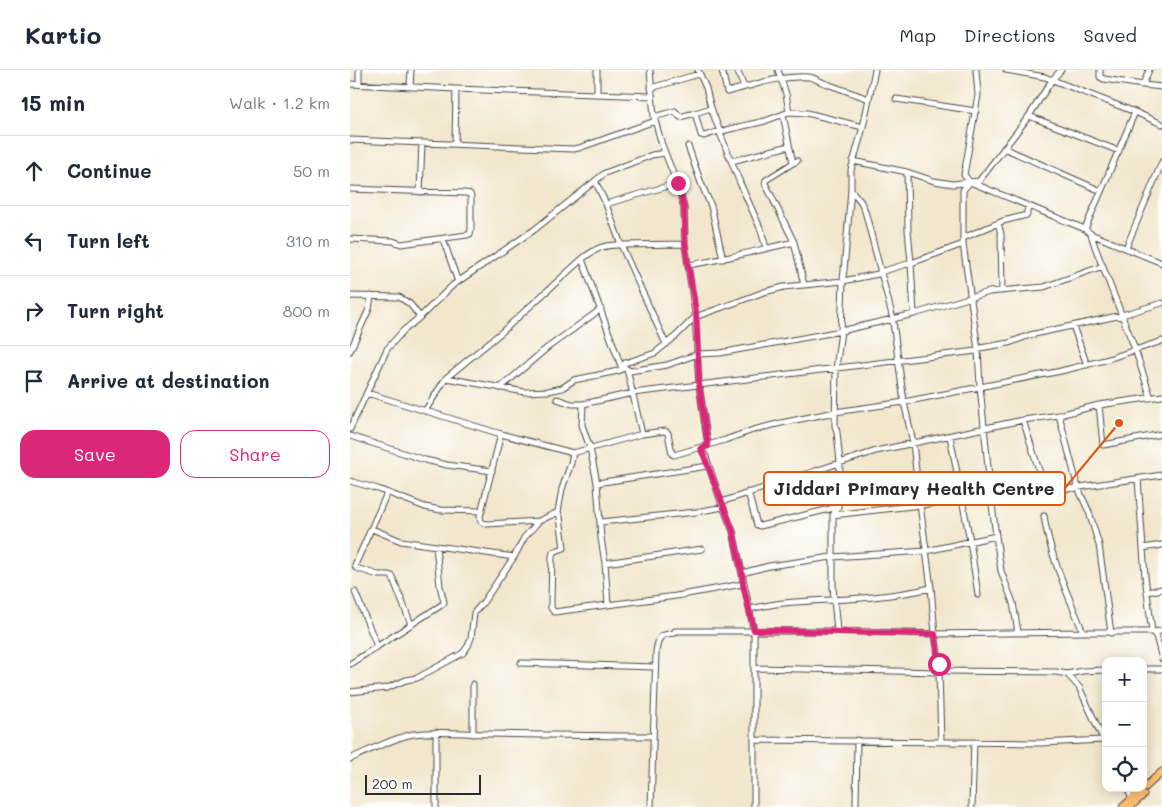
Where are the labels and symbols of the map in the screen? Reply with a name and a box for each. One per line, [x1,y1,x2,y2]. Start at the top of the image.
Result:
route end [667,172,690,195]
callout: Jiddari Primary Health Centre [764,472,1065,505]
text: Jiddari Primary Health Centre [773,476,1055,500]
route start [928,653,951,676]
scale bar [365,772,481,795]

